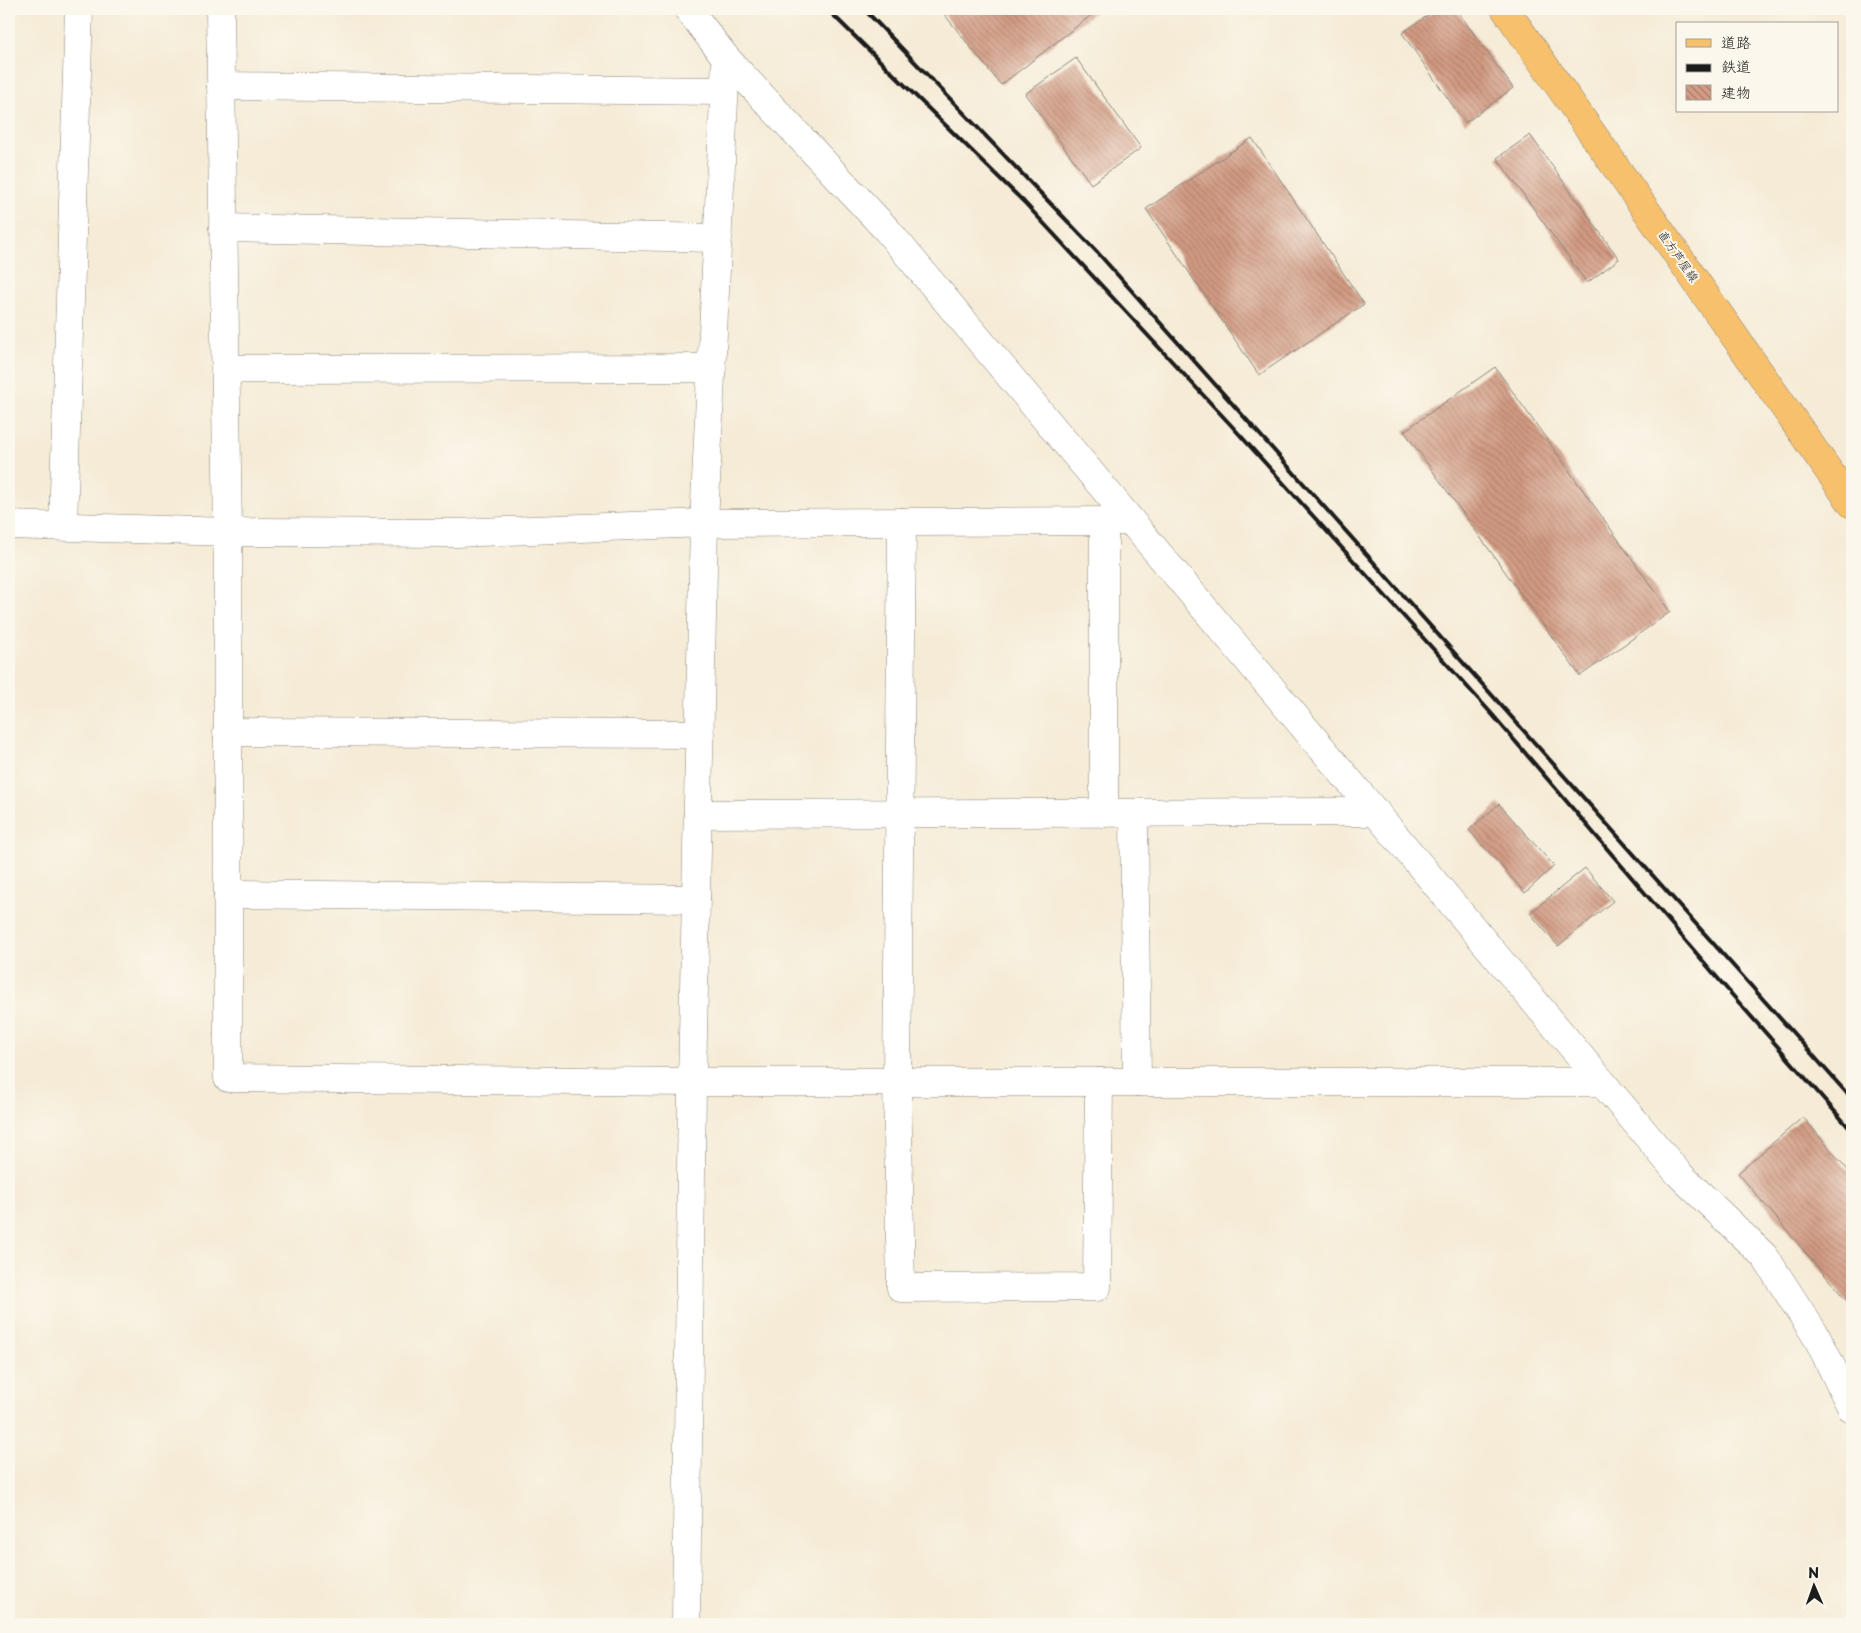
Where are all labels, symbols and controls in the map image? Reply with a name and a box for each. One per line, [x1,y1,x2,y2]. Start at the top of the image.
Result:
legend [1676,22,1838,112]
text: 道路 [1721,30,1751,53]
text: 鉄道 [1721,54,1751,77]
text: 建物 [1721,80,1751,103]
street label: 直方芦屋線 [1654,226,1704,286]
north arrow [1788,1560,1838,1610]
text: N [1808,1562,1819,1583]

